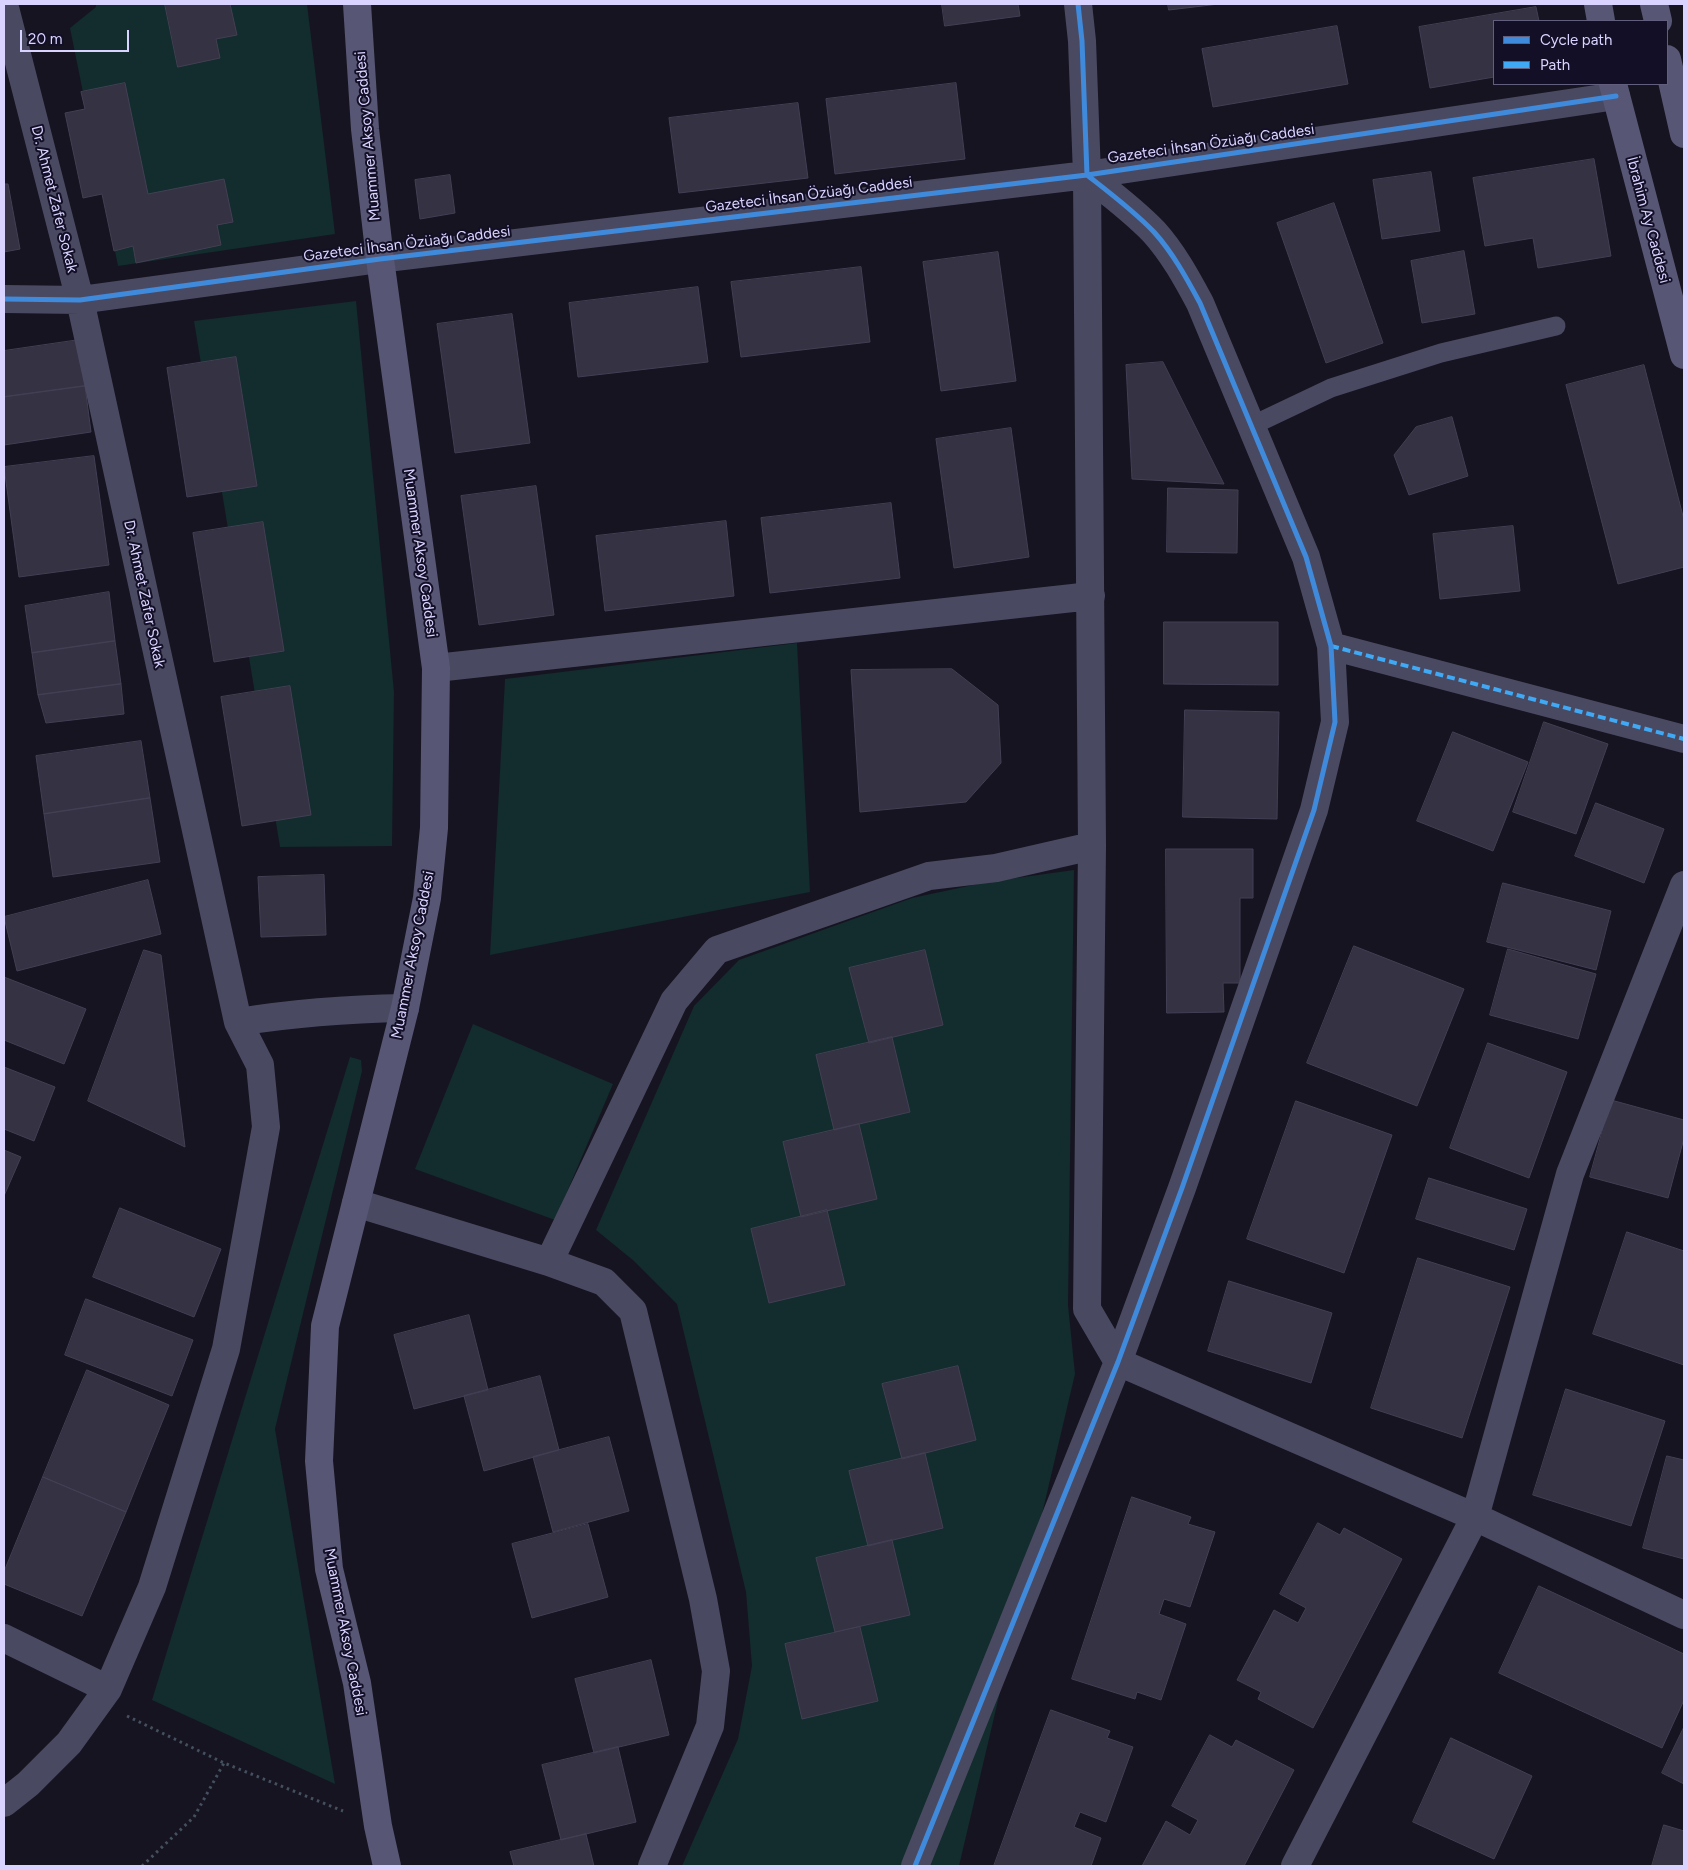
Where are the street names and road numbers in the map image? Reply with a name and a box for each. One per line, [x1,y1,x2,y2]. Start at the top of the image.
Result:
street label: Muammer Aksoy Caddesi [352,50,384,222]
street label: Gazeteci İhsan Özüağı Caddesi [1106,121,1316,167]
street label: Dr. Ahmet Zafer Sokak [27,124,81,274]
street label: İbrahim Ay Caddesi [1622,155,1674,285]
street label: Gazeteci İhsan Özüağı Caddesi [704,173,914,217]
street label: Gazeteci İhsan Özüağı Caddesi [302,222,512,266]
street label: Muammer Aksoy Caddesi [399,467,441,639]
street label: Dr. Ahmet Zafer Sokak [120,518,168,670]
street label: Muammer Aksoy Caddesi [388,870,438,1040]
street label: Muammer Aksoy Caddesi [320,1547,370,1717]

